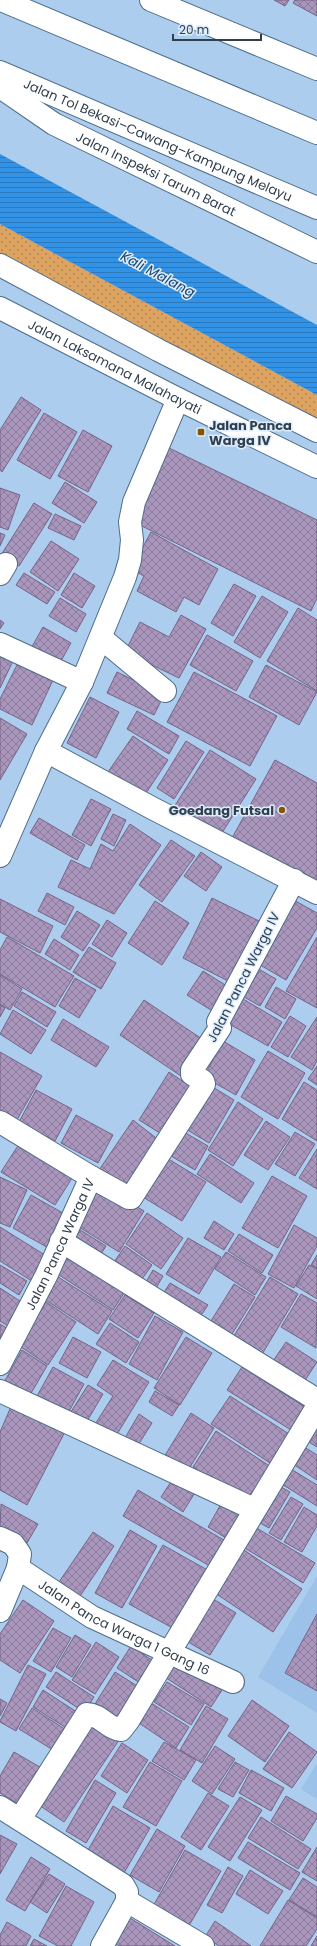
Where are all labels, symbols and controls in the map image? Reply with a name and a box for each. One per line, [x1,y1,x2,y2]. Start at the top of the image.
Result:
scale bar [173,16,261,42]
text: 20 m [179,21,209,38]
street label: Jalan Tol Bekasi–Cawang–Kampung Melayu [20,74,295,206]
street label: Jalan Inspeksi Tarum Barat [73,127,239,221]
water label: Kali Malang [117,246,199,302]
street label: Jalan Laksamana Malahayati [25,315,205,419]
place label: Jalan Panca Warga IV [209,416,292,450]
marker: Jalan Panca Warga IV [196,427,206,437]
place label: Goedang Futsal [169,801,274,820]
marker: Goedang Futsal [277,805,287,815]
street label: Jalan Panca Warga IV [202,909,285,1046]
street label: Jalan Panca Warga IV [21,1175,99,1314]
street label: Jalan Panca Warga 1 Gang 16 [34,1575,213,1680]

